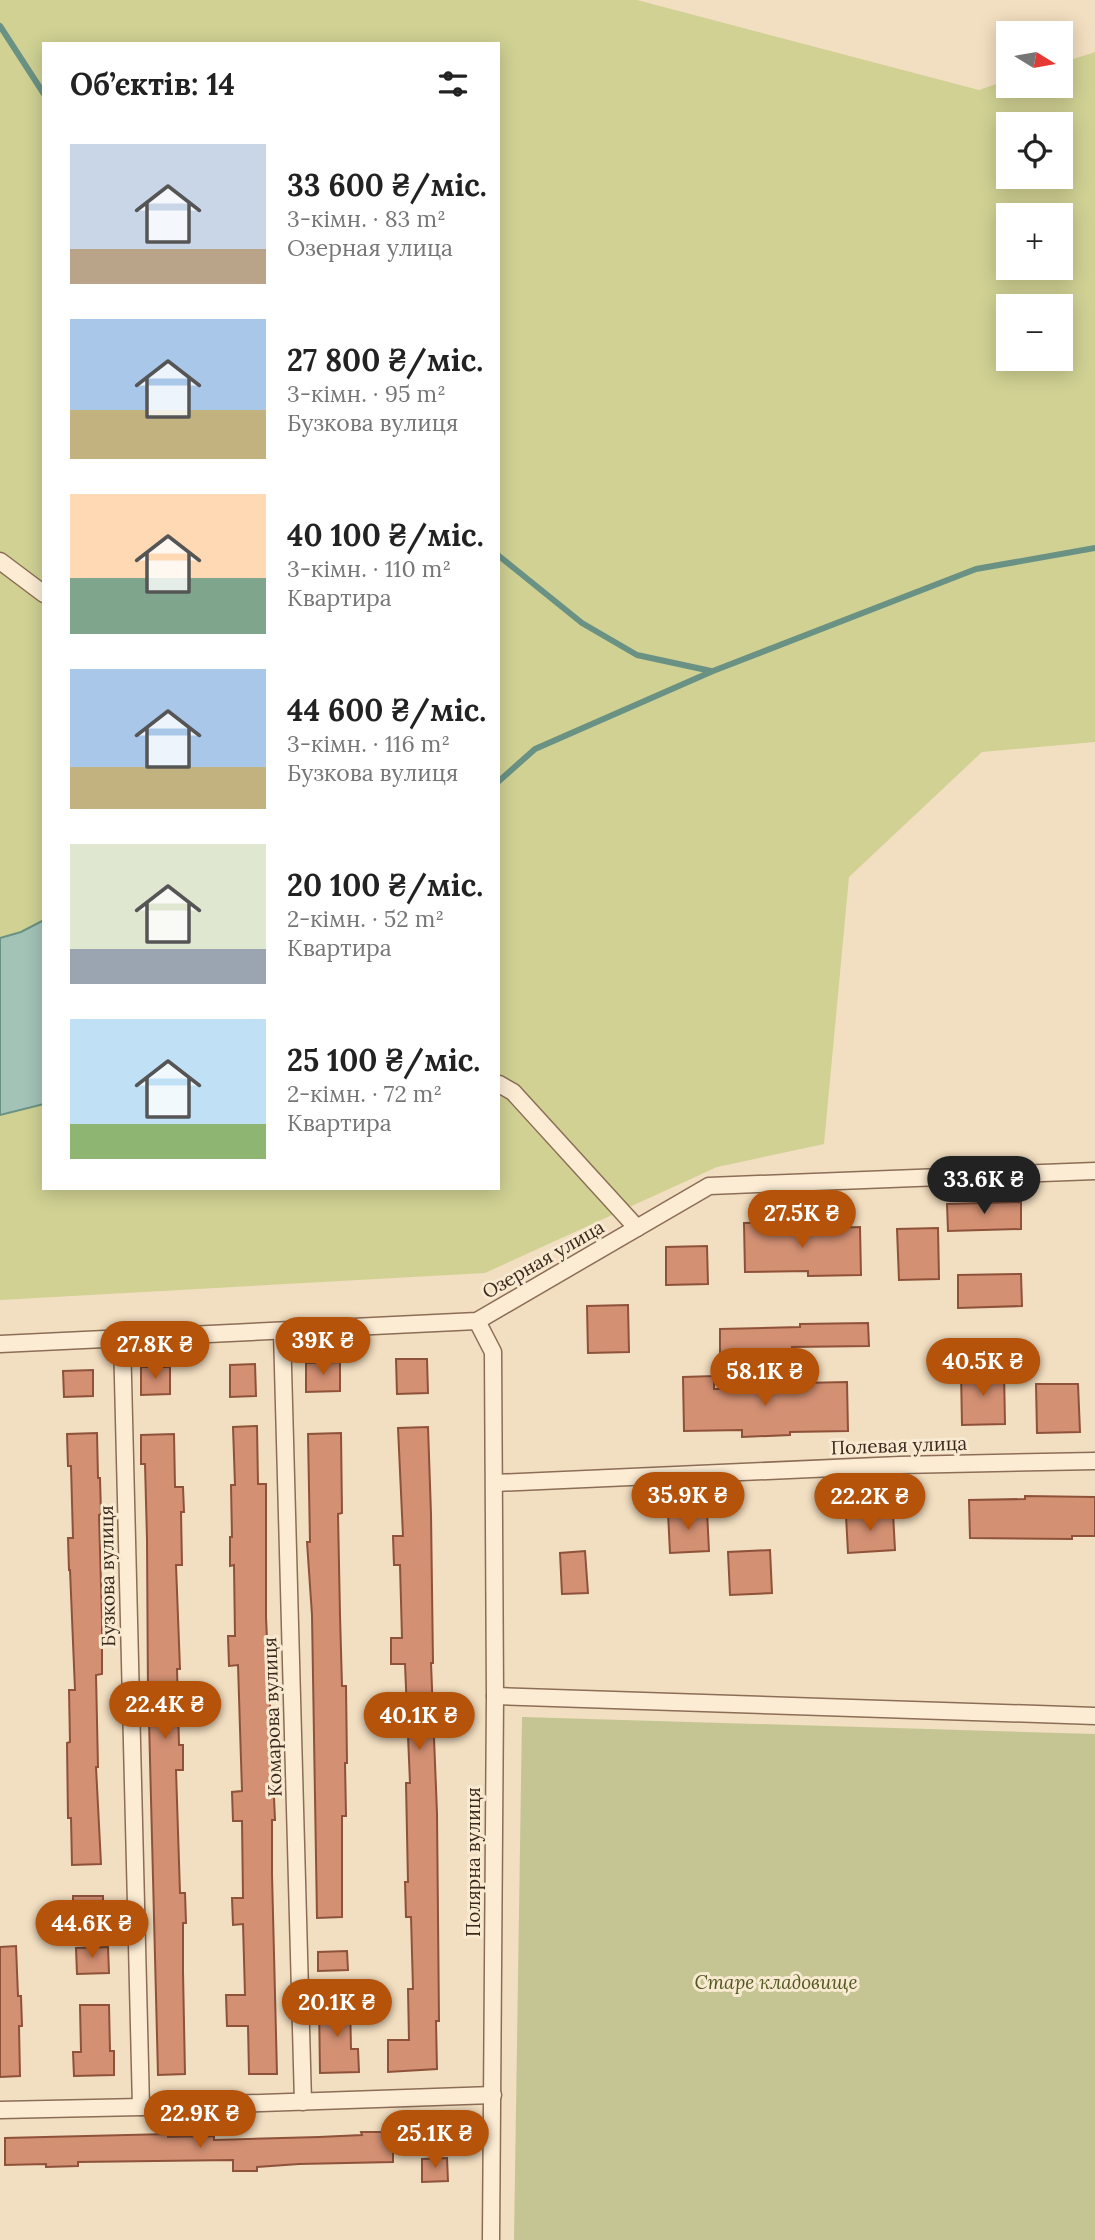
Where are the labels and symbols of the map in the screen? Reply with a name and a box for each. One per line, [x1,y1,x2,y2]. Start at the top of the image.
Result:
north arrow [996,21,1073,98]
pin: 33.6K ₴ [919,1156,1049,1216]
pin: 27.5K ₴ [737,1190,867,1250]
street label: Озерная улица [478,1214,609,1304]
pin: 39K ₴ [274,1318,372,1377]
pin: 27.8K ₴ [90,1322,220,1381]
pin: 40.5K ₴ [918,1338,1048,1398]
pin: 58.1K ₴ [700,1348,830,1408]
street label: Полевая улица [830,1431,968,1459]
pin: 35.9K ₴ [623,1472,753,1532]
pin: 22.2K ₴ [805,1474,935,1533]
street label: Бузкова вулиця [94,1505,120,1647]
street label: Комарова вулиця [257,1637,287,1797]
pin: 22.4K ₴ [100,1682,230,1741]
pin: 40.1K ₴ [354,1692,484,1752]
street label: Полярна вулиця [461,1787,485,1937]
pin: 44.6K ₴ [27,1900,157,1960]
park label: Старе кладовище [694,1970,858,1994]
pin: 20.1K ₴ [272,1980,402,2039]
pin: 22.9K ₴ [135,2090,265,2150]
pin: 25.1K ₴ [370,2110,500,2170]

